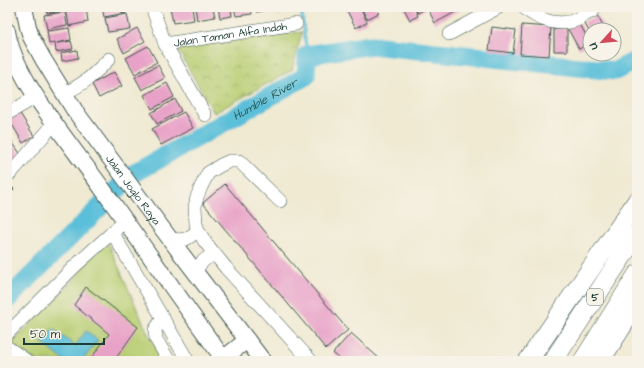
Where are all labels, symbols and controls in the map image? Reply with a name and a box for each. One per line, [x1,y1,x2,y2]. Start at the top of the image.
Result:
street label: Jalan Taman Alfa Indah [173,18,289,51]
north arrow [582,22,622,62]
text: U [585,40,602,53]
water label: Humble River [230,74,302,125]
street label: Jalan Joglo Raya [102,152,164,228]
road number: 5 [587,289,603,305]
scale bar [24,320,104,346]
text: 50 m [30,326,61,343]

